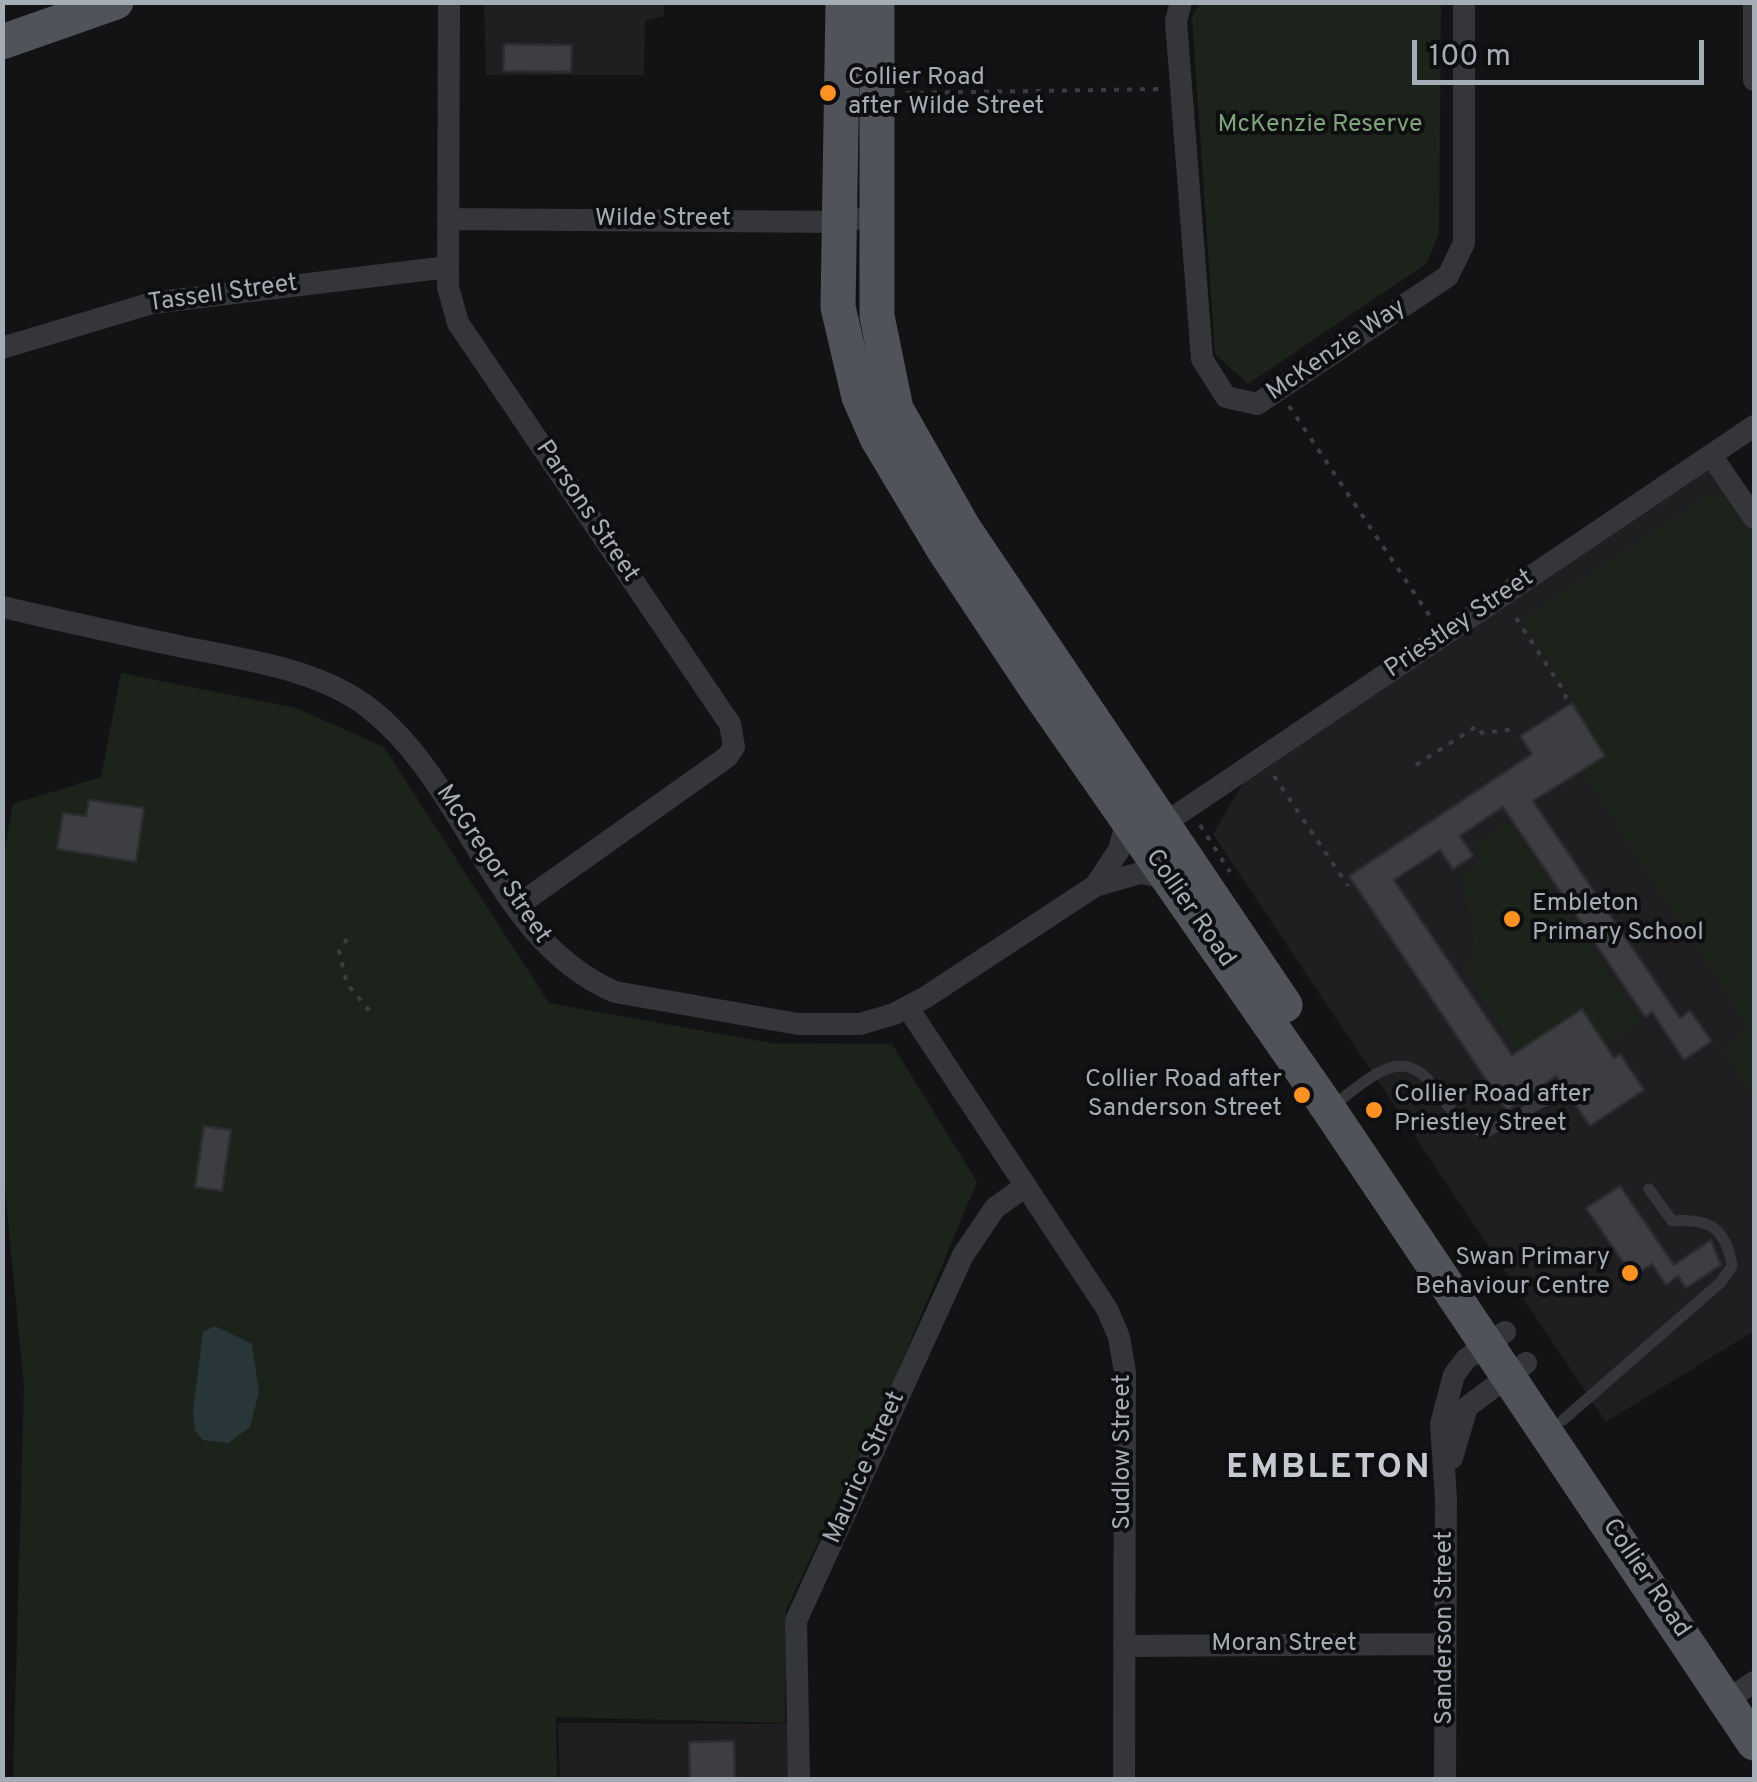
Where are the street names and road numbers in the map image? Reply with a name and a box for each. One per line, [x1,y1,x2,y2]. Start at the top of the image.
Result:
street label: Wilde Street [595,205,731,235]
street label: Tassell Street [146,270,300,320]
street label: McKenzie Way [1262,293,1412,409]
street label: Parsons Street [528,436,644,588]
street label: Priestley Street [1380,564,1540,686]
street label: McGregor Street [428,780,556,950]
street label: Collier Road [1137,844,1241,974]
street label: Sudlow Street [1109,1374,1139,1530]
street label: Maurice Street [819,1387,913,1549]
street label: Collier Road [1594,1514,1696,1644]
street label: Sanderson Street [1431,1531,1461,1725]
street label: Moran Street [1211,1630,1357,1660]

